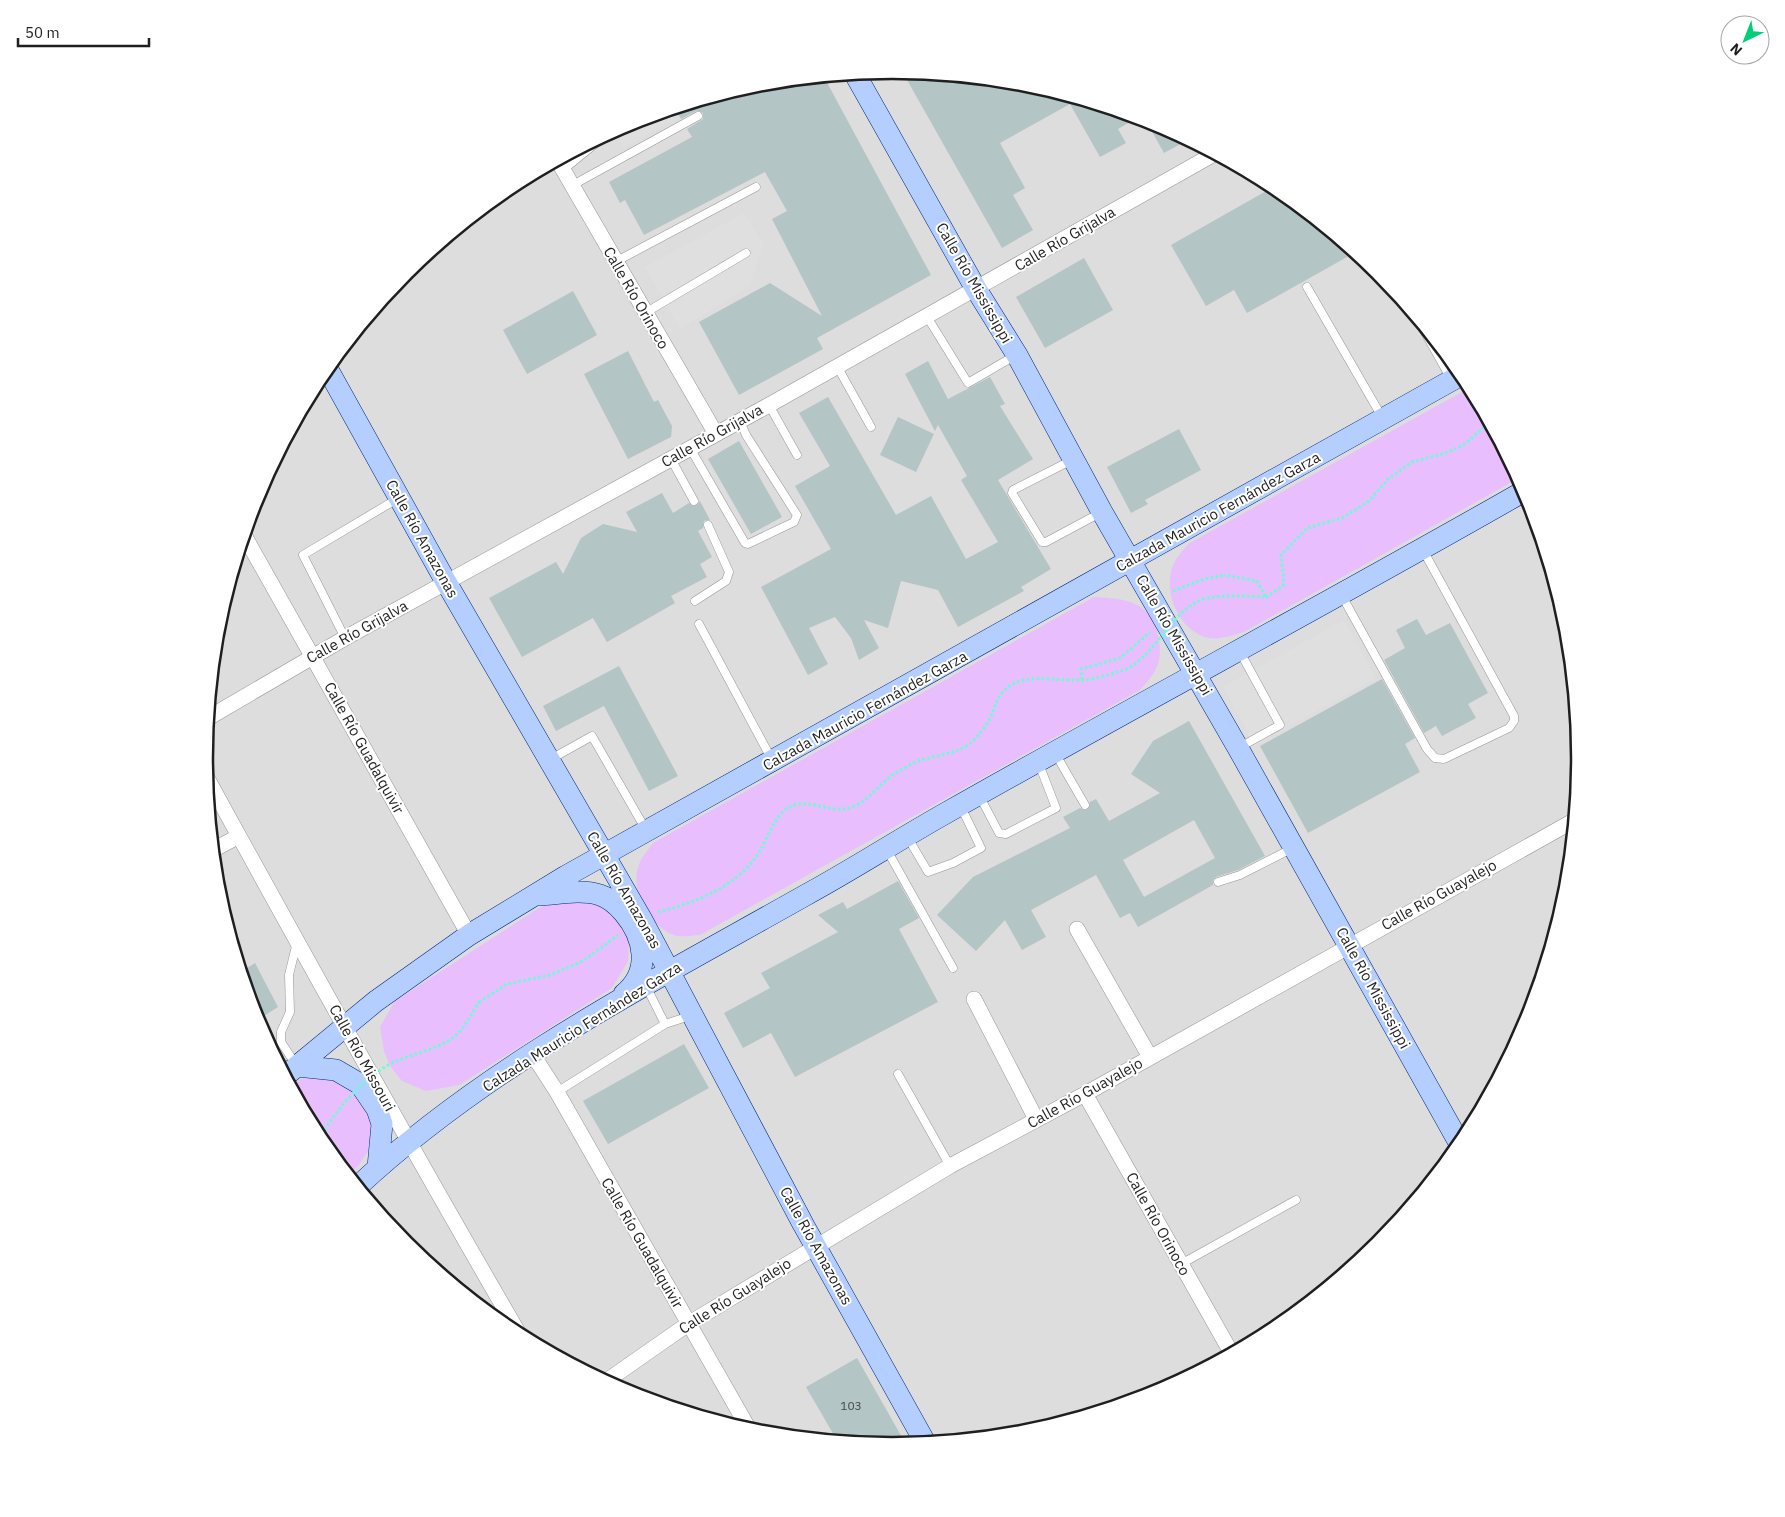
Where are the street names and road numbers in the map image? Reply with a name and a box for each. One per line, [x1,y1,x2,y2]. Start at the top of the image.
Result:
street label: Calle Río Grijalva [1011,202,1118,275]
street label: Calle Río Mississippi [932,219,1017,346]
street label: Calle Río Orinoco [599,243,673,352]
street label: Calle Río Grijalva [658,400,766,471]
street label: Calzada Mauricio Fernández Garza [1112,447,1323,576]
street label: Calle Río Amazonas [382,476,463,601]
street label: Calle Río Mississippi [1132,571,1217,698]
street label: Calle Río Grijalva [303,596,411,667]
street label: Calzada Mauricio Fernández Garza [759,646,970,775]
street label: Calle Río Guadalquivir [320,679,409,817]
street label: Calle Río Amazonas [583,828,666,952]
street label: Calle Río Guayalejo [1378,855,1500,934]
street label: Calle Río Mississippi [1332,924,1415,1052]
street label: Calzada Mauricio Fernández Garza [479,957,685,1096]
street label: Calle Río Missouri [325,1001,400,1114]
street label: Calle Río Guayalejo [1024,1053,1146,1132]
street label: Calle Río Orinoco [1122,1169,1195,1279]
street label: Calle Río Guadalquivir [597,1174,688,1312]
street label: Calle Río Amazonas [776,1183,857,1308]
street label: Calle Río Guayalejo [675,1253,795,1338]

